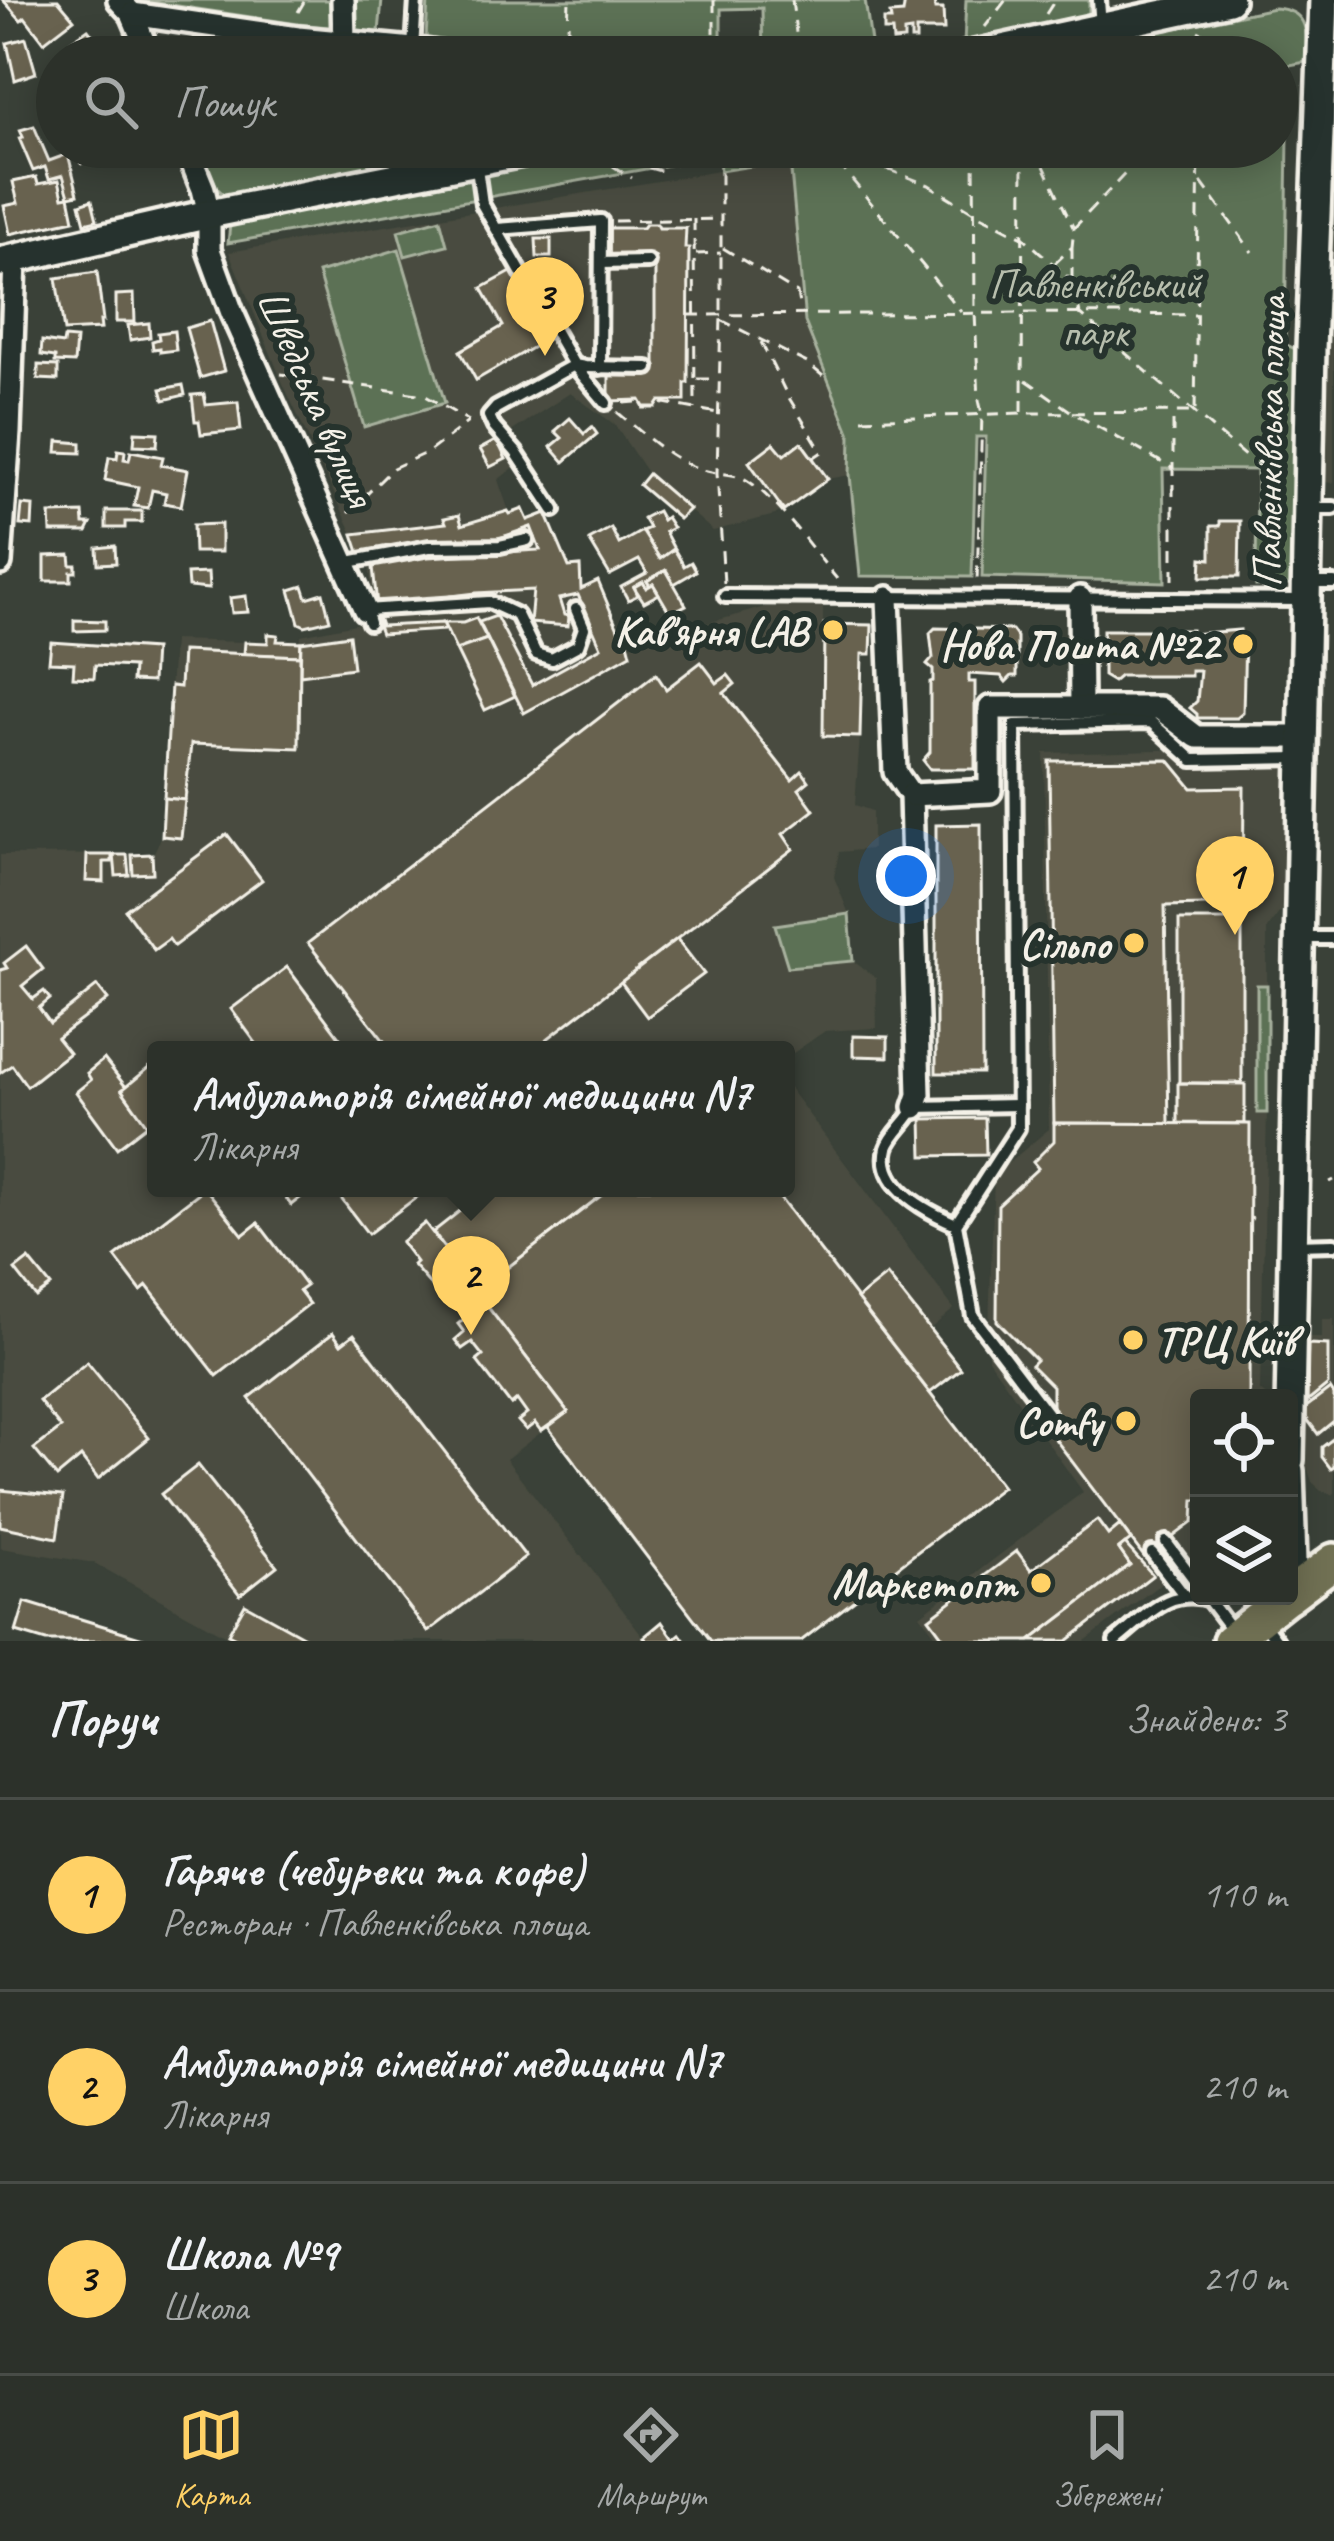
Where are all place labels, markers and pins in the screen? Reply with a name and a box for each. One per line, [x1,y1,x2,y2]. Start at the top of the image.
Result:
pin: 3 [506,257,584,356]
place label: Кав'ярня LAB [614,605,812,658]
marker: Кав'ярня LAB [820,617,846,643]
place label: Нова Пошта №22 [940,619,1223,672]
marker: Нова Пошта №22 [1230,631,1256,657]
pin: 1 [1196,836,1274,935]
place label: Сільпо [1019,918,1113,971]
marker: Сільпо [1121,930,1147,956]
pin: 2 [432,1236,510,1335]
place label: ТРЦ Київ [1157,1315,1305,1368]
marker: ТРЦ Київ [1120,1327,1146,1353]
place label: Comfy [1016,1396,1107,1449]
marker: Comfy [1113,1408,1139,1434]
place label: Маркетопт [832,1558,1020,1611]
marker: Маркетопт [1028,1570,1054,1596]

